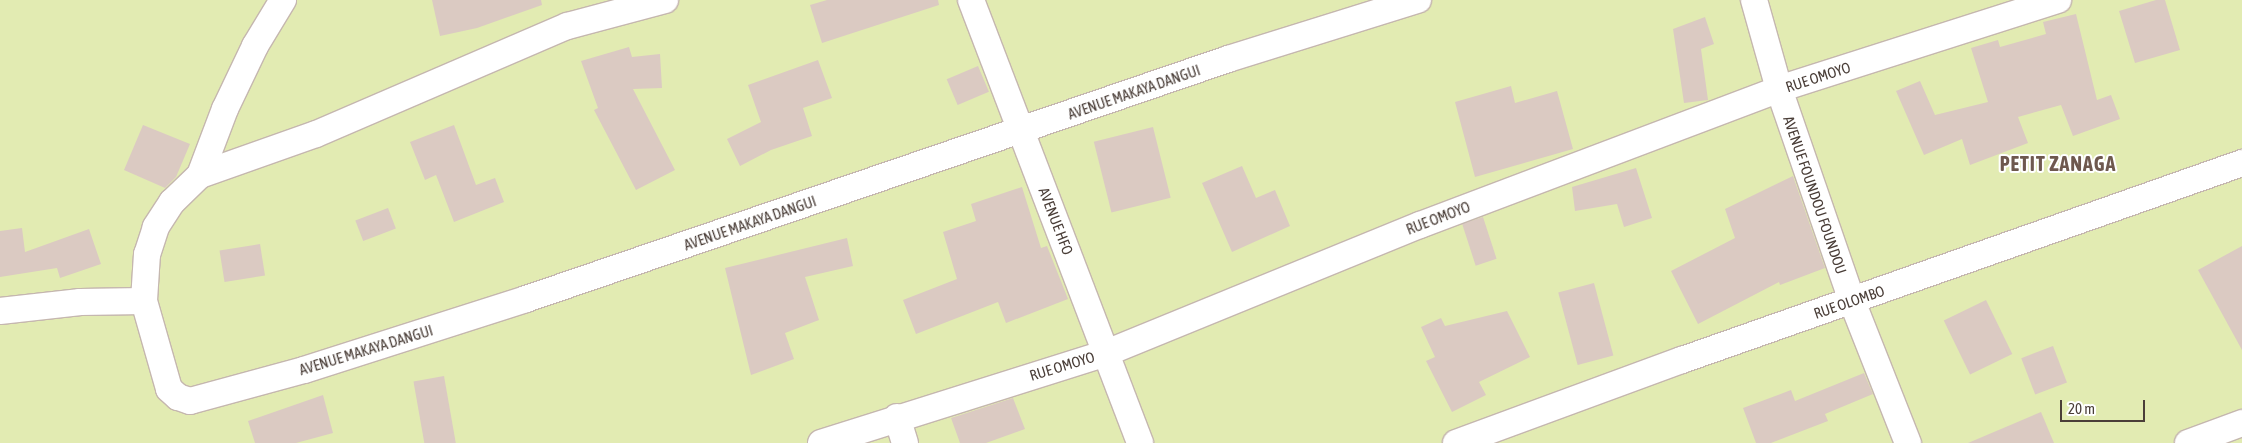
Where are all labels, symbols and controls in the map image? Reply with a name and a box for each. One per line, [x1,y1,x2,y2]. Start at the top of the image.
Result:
street label: RUE OMOYO [1783,58,1853,96]
street label: AVENUE MAKAYA DANGUI [1065,61,1203,123]
street label: AVENUE FOUNDOU FOUNDOU [1779,114,1851,276]
district label: PETIT ZANAGA [1998,151,2118,175]
street label: AVENUE HFO [1035,185,1077,257]
street label: AVENUE MAKAYA DANGUI [681,192,819,254]
street label: RUE OMOYO [1404,198,1472,238]
street label: RUE OLOMBO [1811,281,1887,323]
street label: AVENUE MAKAYA DANGUI [297,321,435,379]
street label: RUE OMOYO [1027,348,1097,384]
scale bar [2062,390,2147,422]
text: 20 m [2068,400,2095,417]

